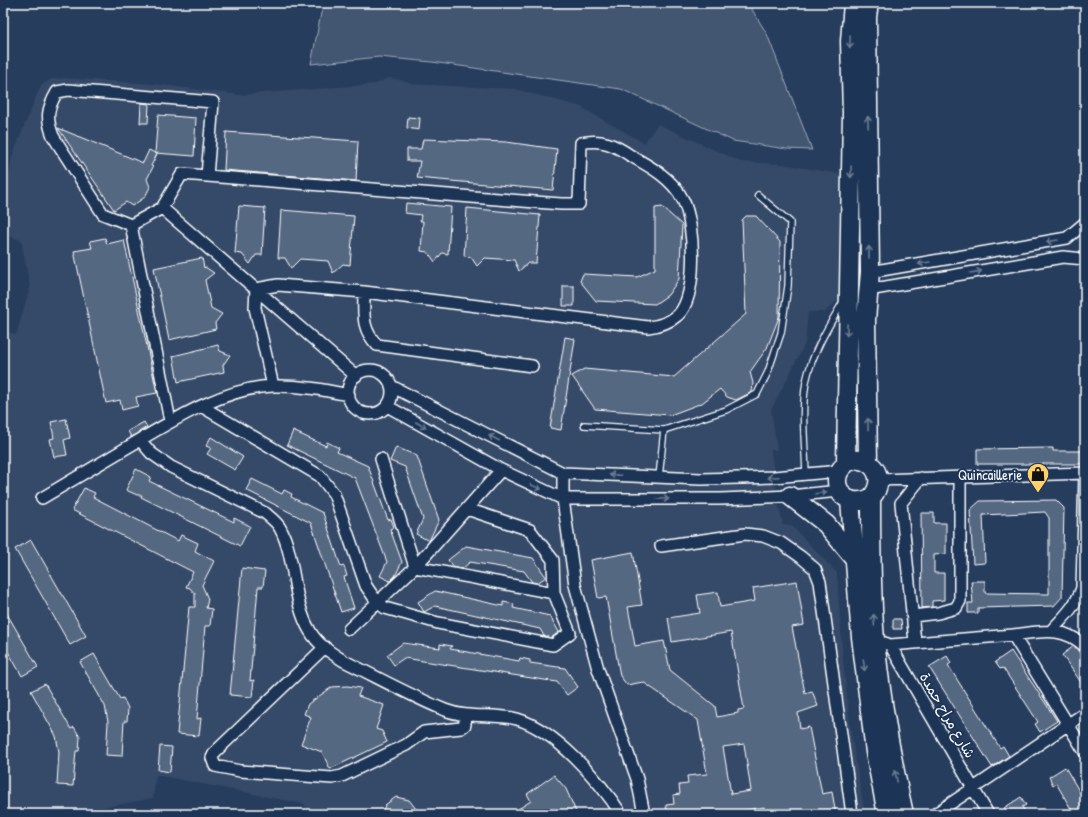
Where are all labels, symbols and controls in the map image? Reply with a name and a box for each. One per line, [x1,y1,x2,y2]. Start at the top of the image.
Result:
one-way arrow [846,35,854,48]
one-way arrow [864,116,872,129]
one-way arrow [847,165,854,178]
one-way arrow [1046,237,1059,245]
one-way arrow [866,246,873,259]
one-way arrow [918,259,931,267]
one-way arrow [969,267,982,275]
one-way arrow [844,323,851,336]
one-way arrow [864,418,871,431]
one-way arrow [415,422,427,430]
one-way arrow [488,434,500,441]
shop icon: Quincaillerie [1025,461,1051,494]
place label: Quincaillerie [958,465,1022,484]
one-way arrow [609,472,622,479]
one-way arrow [767,473,780,480]
one-way arrow [529,483,541,491]
one-way arrow [814,489,827,497]
one-way arrow [656,495,669,503]
one-way arrow [870,614,877,627]
one-way arrow [860,658,868,671]
street label: شارع مراح حمدة [915,669,980,762]
one-way arrow [891,770,899,783]

